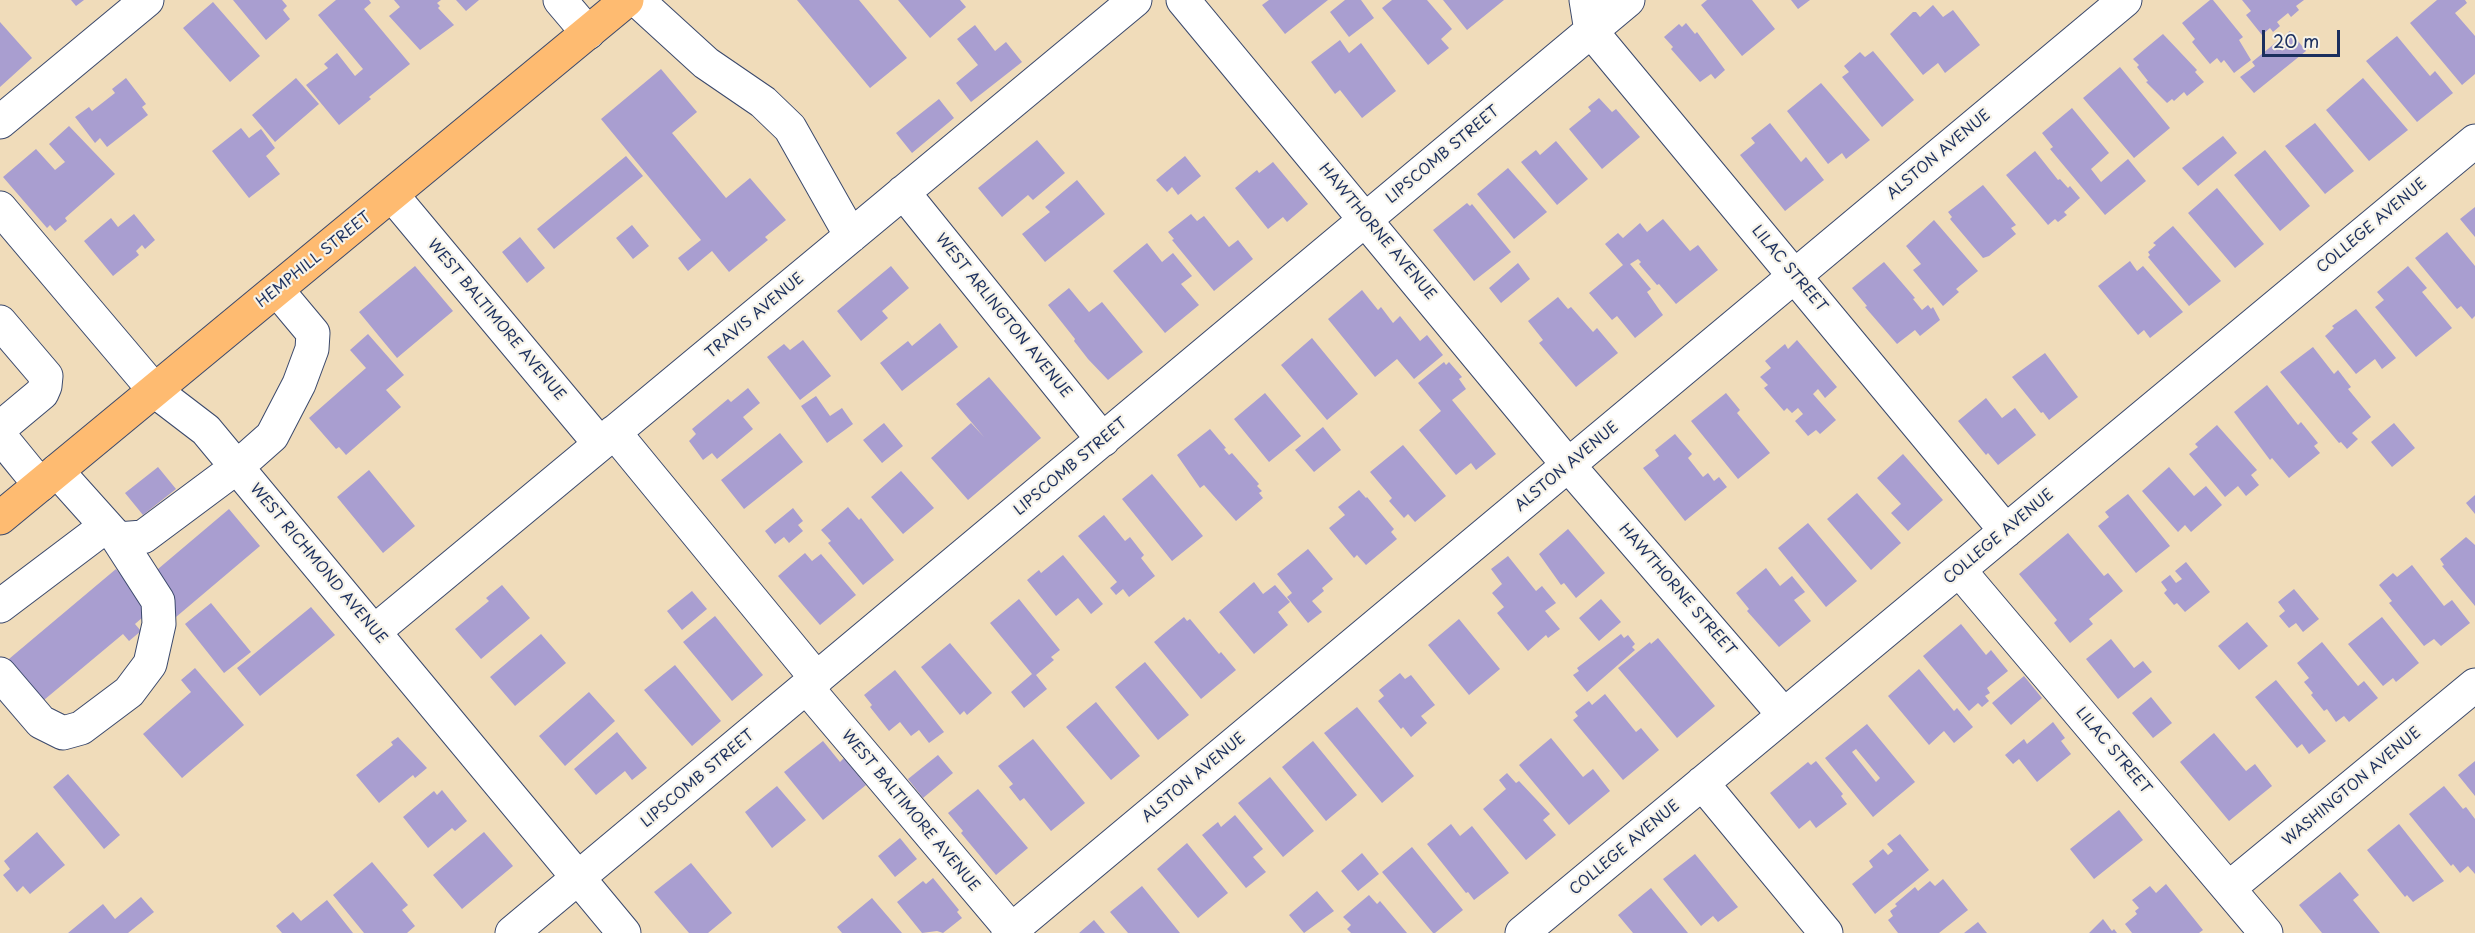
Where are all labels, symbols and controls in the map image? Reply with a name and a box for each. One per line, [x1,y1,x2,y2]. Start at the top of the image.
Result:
scale bar [2265,18,2343,56]
text: 20 m [2273,27,2319,54]
street label: LIPSCOMB STREET [1383,102,1503,208]
street label: ALSTON AVENUE [1884,106,1994,204]
street label: HAWTHORNE AVENUE [1315,160,1439,304]
street label: COLLEGE AVENUE [2313,175,2431,277]
street label: HEMPHILL STREET [253,208,375,312]
street label: LILAC STREET [1747,222,1831,316]
street label: WEST ARLINGTON AVENUE [931,230,1075,402]
street label: WEST BALTIMORE AVENUE [423,236,569,404]
street label: TRAVIS AVENUE [702,270,808,362]
street label: LIPSCOMB STREET [1011,414,1131,520]
street label: ALSTON AVENUE [1512,418,1622,516]
street label: WEST RICHMOND AVENUE [246,480,390,648]
street label: COLLEGE AVENUE [1940,486,2058,588]
street label: HAWTHORNE STREET [1615,520,1739,660]
street label: LILAC STREET [2071,704,2155,798]
street label: WASHINGTON AVENUE [2279,724,2425,850]
street label: LIPSCOMB STREET [638,726,758,832]
street label: WEST BALTIMORE AVENUE [837,727,983,895]
street label: ALSTON AVENUE [1139,729,1249,827]
street label: COLLEGE AVENUE [1566,797,1684,899]

